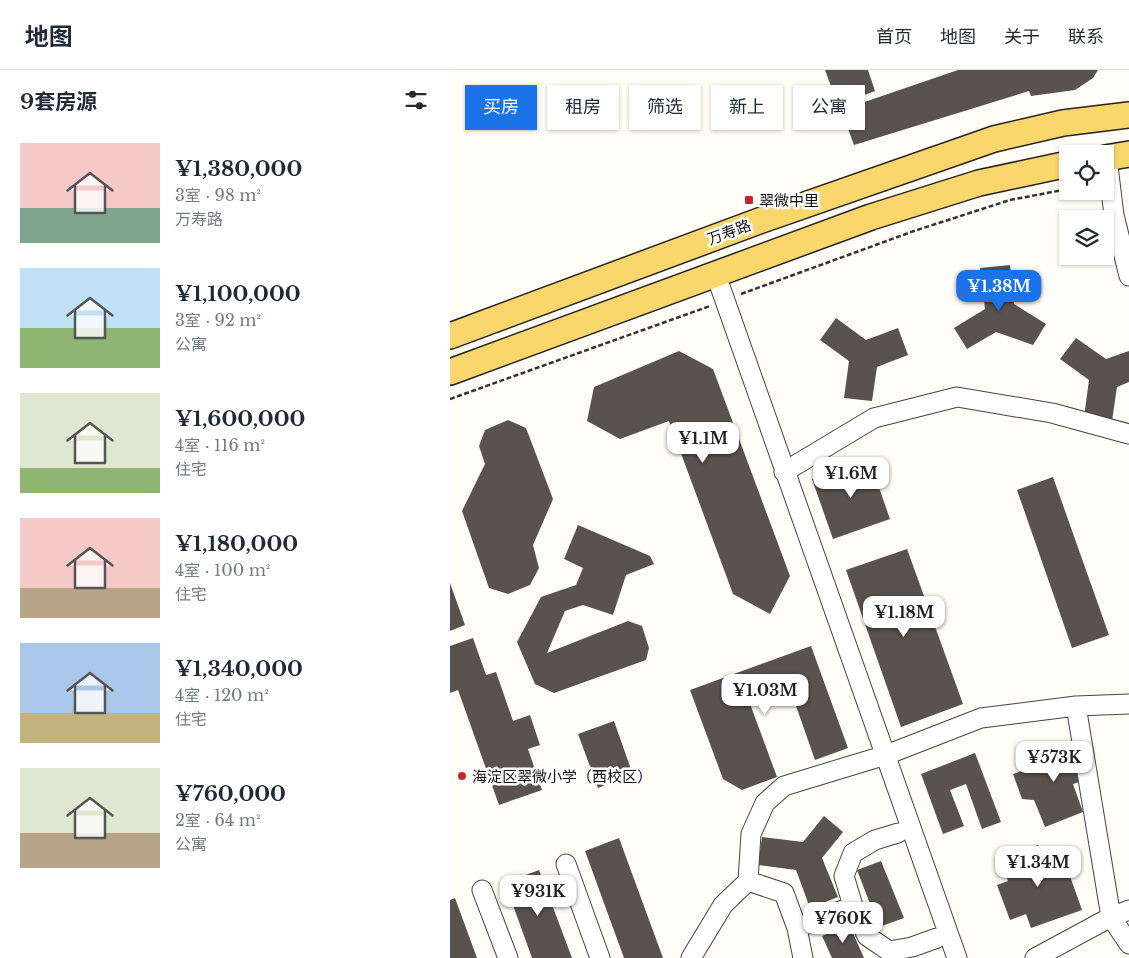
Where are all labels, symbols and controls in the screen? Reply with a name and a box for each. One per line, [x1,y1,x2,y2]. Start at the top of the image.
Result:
text: 地图 [25,22,73,51]
text: 首页 [876,26,912,48]
text: 地图 [940,26,976,48]
text: 关于 [1004,26,1040,48]
text: 联系 [1068,26,1104,48]
chip: 买房 [465,85,537,130]
chip: 租房 [547,85,619,130]
chip: 筛选 [629,85,701,130]
chip: 新上 [711,85,783,130]
chip: 公寓 [793,85,865,130]
icon: filters [402,86,430,114]
text: 9套房源 [20,89,97,115]
map controls [1059,145,1114,265]
button: locate [1059,145,1114,200]
text: ¥1,380,000 [175,156,302,182]
icon: home [60,163,120,223]
text: 3室 · 98 m² [175,185,261,205]
place label: 翠微中里 [759,191,819,210]
marker: 翠微中里 [743,194,755,206]
text: 万寿路 [175,209,223,229]
button: layers [1059,210,1114,265]
street label: 万寿路 [705,215,753,249]
pin: ¥1.38M [958,270,1040,312]
text: ¥1.38M [967,276,1031,296]
text: ¥1,100,000 [175,281,301,307]
icon: home [60,288,120,348]
text: 3室 · 92 m² [175,310,261,330]
text: 公寓 [175,334,207,354]
text: ¥1,600,000 [175,406,305,432]
icon: home [60,413,120,473]
pin: ¥1.1M [668,422,738,464]
text: ¥1.1M [678,428,728,448]
text: 4室 · 116 m² [175,435,265,455]
pin: ¥1.6M [816,456,886,499]
text: 住宅 [175,459,207,479]
text: ¥1.6M [824,463,878,483]
text: ¥1,180,000 [175,531,298,557]
icon: home [60,538,120,598]
text: 4室 · 100 m² [175,560,270,580]
text: 住宅 [175,584,207,604]
pin: ¥1.18M [863,596,945,638]
text: ¥1.18M [874,602,934,622]
text: ¥1,340,000 [175,656,303,682]
icon: home [60,663,120,723]
pin: ¥1.03M [724,674,806,716]
text: ¥1.03M [732,680,798,700]
text: 4室 · 120 m² [175,685,269,705]
text: 住宅 [175,709,207,729]
pin: ¥573K [1019,740,1089,783]
text: ¥573K [1027,747,1081,767]
place label: 海淀区翠微小学（西校区） [472,767,652,786]
marker: 海淀区翠微小学（西校区） [456,770,468,782]
text: ¥760,000 [175,781,286,807]
icon: home [60,788,120,848]
text: 2室 · 64 m² [175,810,261,830]
text: 公寓 [175,834,207,854]
pin: ¥1.34M [997,846,1079,888]
text: ¥1.34M [1006,852,1070,872]
pin: ¥931K [503,874,573,917]
text: ¥931K [511,881,565,901]
pin: ¥760K [808,902,878,944]
text: ¥760K [814,908,872,928]

